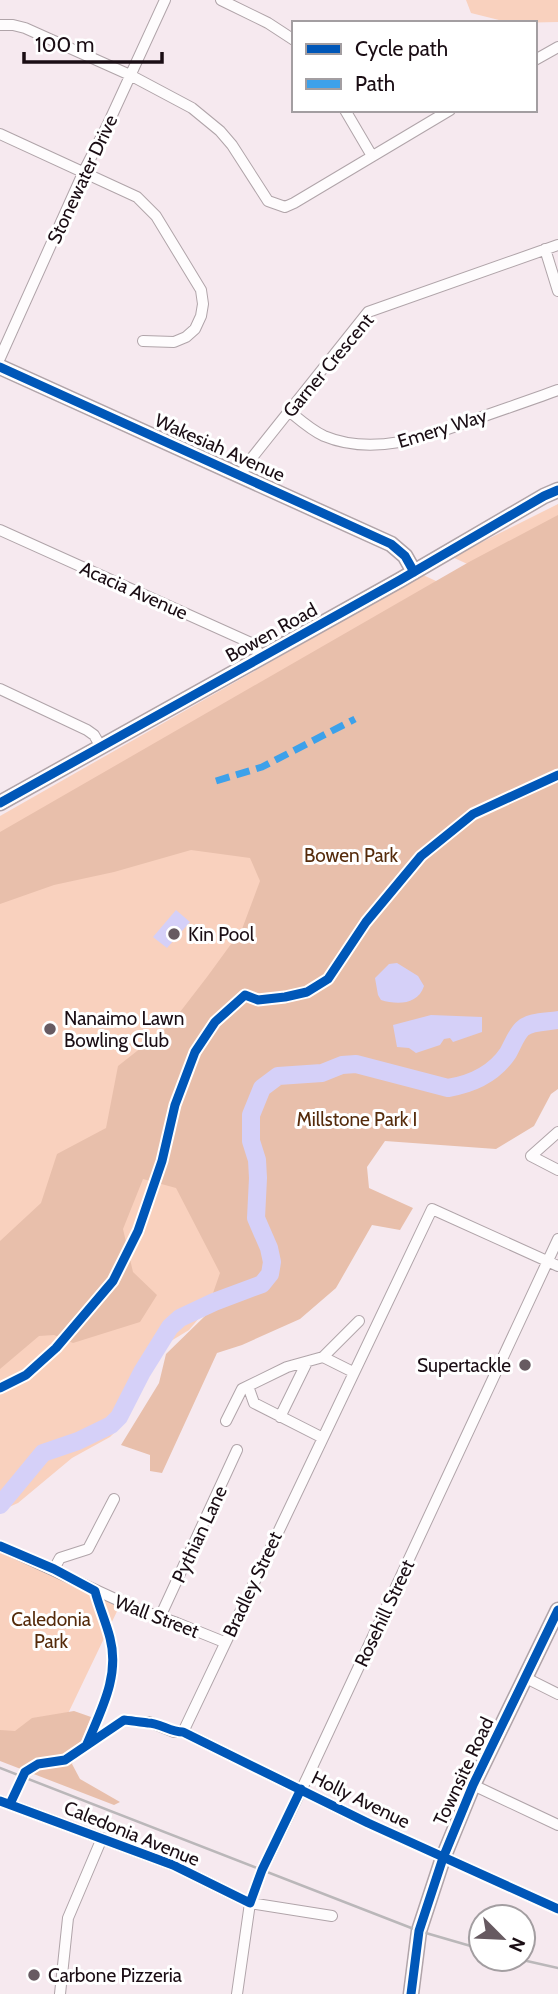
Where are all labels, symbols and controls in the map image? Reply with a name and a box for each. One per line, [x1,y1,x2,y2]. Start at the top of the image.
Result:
scale bar [24,21,163,65]
legend [292,21,537,112]
text: 100 m [35,32,94,57]
text: Cycle path [355,36,448,61]
text: Path [355,71,395,96]
street label: Stonewater Drive [43,111,122,247]
street label: Garner Crescent [278,308,379,422]
street label: Emery Way [395,404,490,453]
street label: Wakesiah Avenue [151,408,289,487]
street label: Acacia Avenue [76,556,191,625]
street label: Bowen Road [221,598,321,667]
park label: Bowen Park [304,844,399,867]
place label: Kin Pool [188,923,255,946]
marker: Kin Pool [166,926,182,942]
place label: Nanaimo Lawn Bowling Club [64,1007,184,1052]
marker: Nanaimo Lawn Bowling Club [42,1021,58,1037]
park label: Millstone Park I [297,1108,417,1131]
place label: Supertackle [417,1354,511,1377]
marker: Supertackle [517,1357,533,1373]
street label: Pythian Lane [167,1482,232,1586]
street label: Bradley Street [218,1527,287,1641]
street label: Rosehill Street [350,1555,420,1670]
street label: Wall Street [111,1590,203,1643]
park label: Caledonia Park [11,1608,91,1653]
street label: Townsite Road [428,1713,499,1829]
street label: Holly Avenue [308,1766,414,1833]
street label: Caledonia Avenue [61,1796,203,1871]
north arrow [467,1903,537,1973]
text: N [504,1934,530,1956]
place label: Carbone Pizzeria [48,1964,182,1987]
marker: Carbone Pizzeria [26,1967,42,1983]

